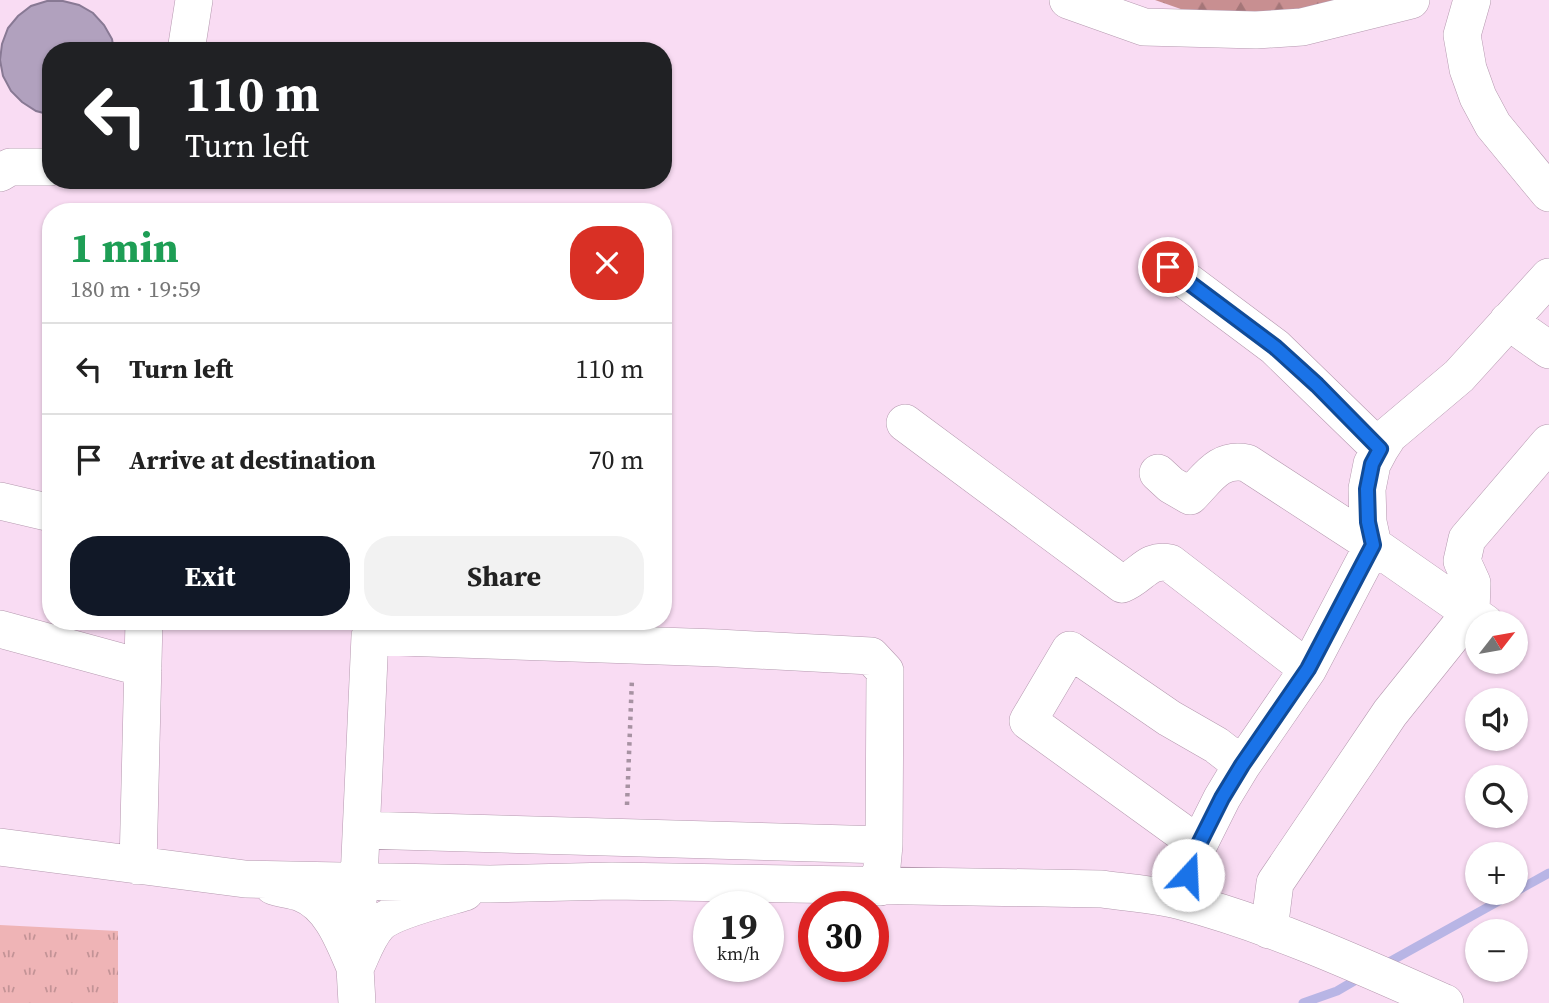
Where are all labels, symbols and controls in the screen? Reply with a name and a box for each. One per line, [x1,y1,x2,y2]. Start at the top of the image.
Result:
text: 110 m [185,60,320,127]
icon: left [70,70,161,161]
text: Turn left [185,124,309,168]
text: 1 min [70,218,179,276]
button: close [570,226,644,300]
pin [1138,237,1198,297]
icon: arrive [1149,248,1187,286]
text: 180 m · 19:59 [70,273,201,305]
icon: left [70,350,108,388]
text: Turn left [129,351,233,387]
text: 110 m [576,351,644,387]
icon: arrive [70,441,108,479]
text: Arrive at destination [129,442,376,478]
text: 70 m [589,442,644,478]
button: Exit [70,536,350,616]
button: Share [364,536,644,616]
north arrow [1465,611,1528,674]
map controls [1465,611,1528,982]
button: sound [1465,688,1528,751]
button: search [1465,765,1528,828]
position arrow [1151,838,1225,912]
button: + [1465,842,1528,905]
speed limit sign: 30 [798,891,889,982]
text: 19 [720,903,757,951]
button: − [1465,919,1528,982]
text: km/h [717,941,760,966]

